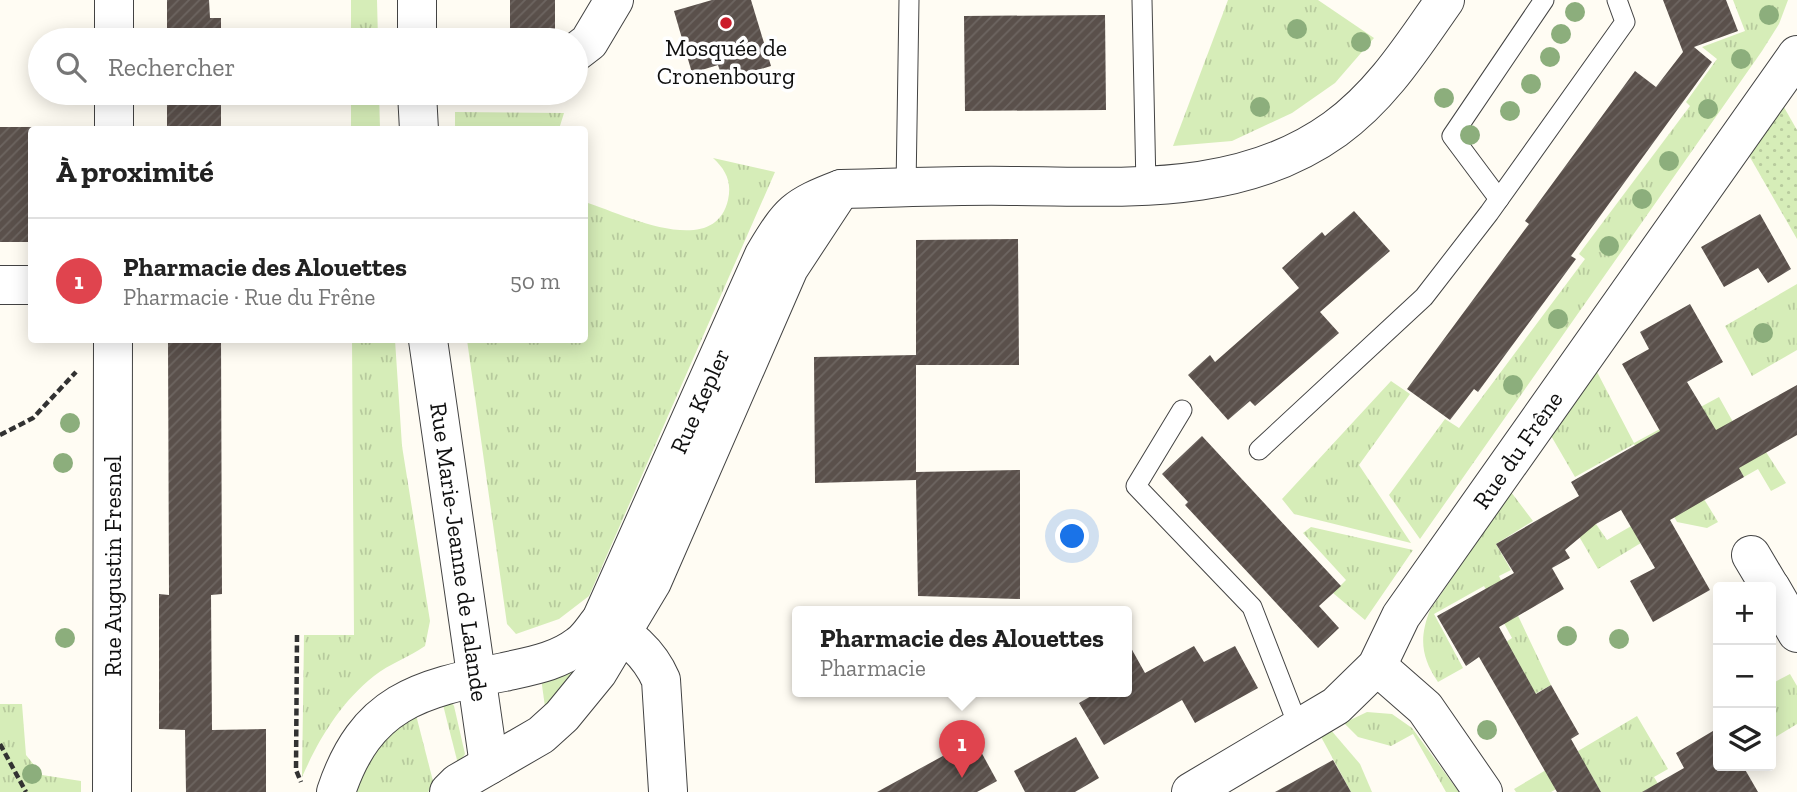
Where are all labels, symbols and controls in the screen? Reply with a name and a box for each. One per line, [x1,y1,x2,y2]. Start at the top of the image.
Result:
marker: Mosquée de Cronenbourg [718,15,734,31]
search box [28,28,588,105]
place label: Mosquée de Cronenbourg [657,33,795,90]
icon: search [52,48,90,86]
text: Rechercher [108,51,235,83]
text: À proximité [56,154,214,190]
text: Pharmacie des Alouettes [123,251,407,283]
text: 1 [74,267,84,295]
text: 50 m [510,267,560,295]
text: Pharmacie · Rue du Frêne [123,283,375,311]
street label: Rue Kepler [663,344,736,458]
street label: Rue du Frêne [1466,385,1569,514]
street label: Rue Marie-Jeanne de Lalande [424,400,495,703]
street label: Rue Augustin Fresnel [98,455,127,677]
your location [1055,519,1089,553]
map controls [1713,582,1776,771]
button: + [1713,582,1776,645]
popup [792,606,1132,697]
text: Pharmacie des Alouettes [820,622,1104,654]
button: − [1713,645,1776,708]
text: Pharmacie [820,654,926,682]
button: layers [1713,708,1776,771]
pin: 1 [939,720,985,778]

